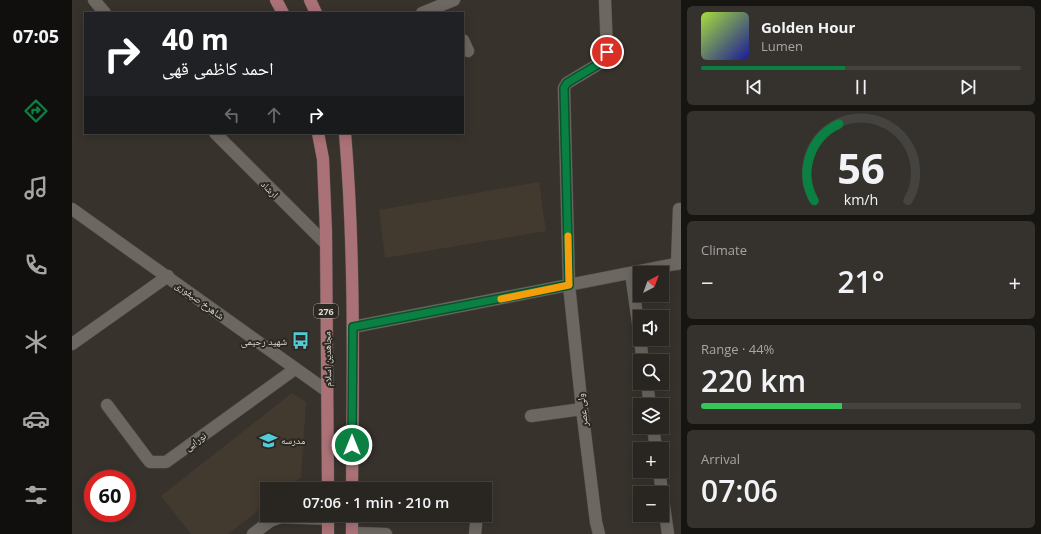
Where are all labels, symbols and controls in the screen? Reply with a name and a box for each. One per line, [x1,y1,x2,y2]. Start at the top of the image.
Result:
text: Golden Hour [761,17,855,37]
text: 40 m [162,20,229,58]
text: 07:05 [13,24,59,48]
icon: right [96,28,148,80]
pin [590,35,624,69]
text: Lumen [761,37,803,55]
icon: arrive [596,41,618,63]
text: احمد کاظمی قهی [162,56,274,80]
icon: previous [743,76,765,98]
icon: pause [850,76,872,98]
icon: next [957,76,979,98]
icon: directions [22,97,50,125]
icon: left [221,104,243,126]
icon: ahead [263,104,285,126]
icon: right [305,104,327,126]
text: 56 [837,139,885,195]
icon: music [22,174,50,202]
street label: ارشاد [258,177,282,201]
text: km/h [844,189,878,208]
text: Climate [701,241,747,259]
icon: phone [22,251,50,279]
text: 21° [837,261,885,302]
north arrow [633,266,669,302]
map controls [633,266,669,522]
text: − [701,267,714,297]
text: + [1008,267,1021,297]
street label: شاهرخ صیفوری [173,278,228,323]
road number: 276 [314,304,338,318]
button: sound [633,310,669,346]
icon: climate [22,328,50,356]
bus stop icon: شهید رحیمی [290,331,310,351]
street label: مجاهدین اسلام [320,331,335,387]
place label: شهید رحیمی [241,334,287,348]
text: Range · 44% [701,340,774,358]
button: search [633,354,669,390]
text: 220 km [701,360,806,401]
street label: ولی عصر [573,392,591,428]
button: layers [633,398,669,434]
icon: car [22,405,50,433]
position arrow [331,424,373,466]
street label: نورایی [181,428,209,454]
school or university icon: مدرسه [258,430,278,450]
place label: مدرسه [281,433,306,447]
button: + [633,442,669,478]
text: Arrival [701,450,740,468]
speed limit sign: 60 [84,470,136,522]
text: 07:06 [701,470,778,511]
icon: filters [22,481,50,509]
button: − [633,486,669,522]
text: 07:06 · 1 min · 210 m [303,492,449,512]

